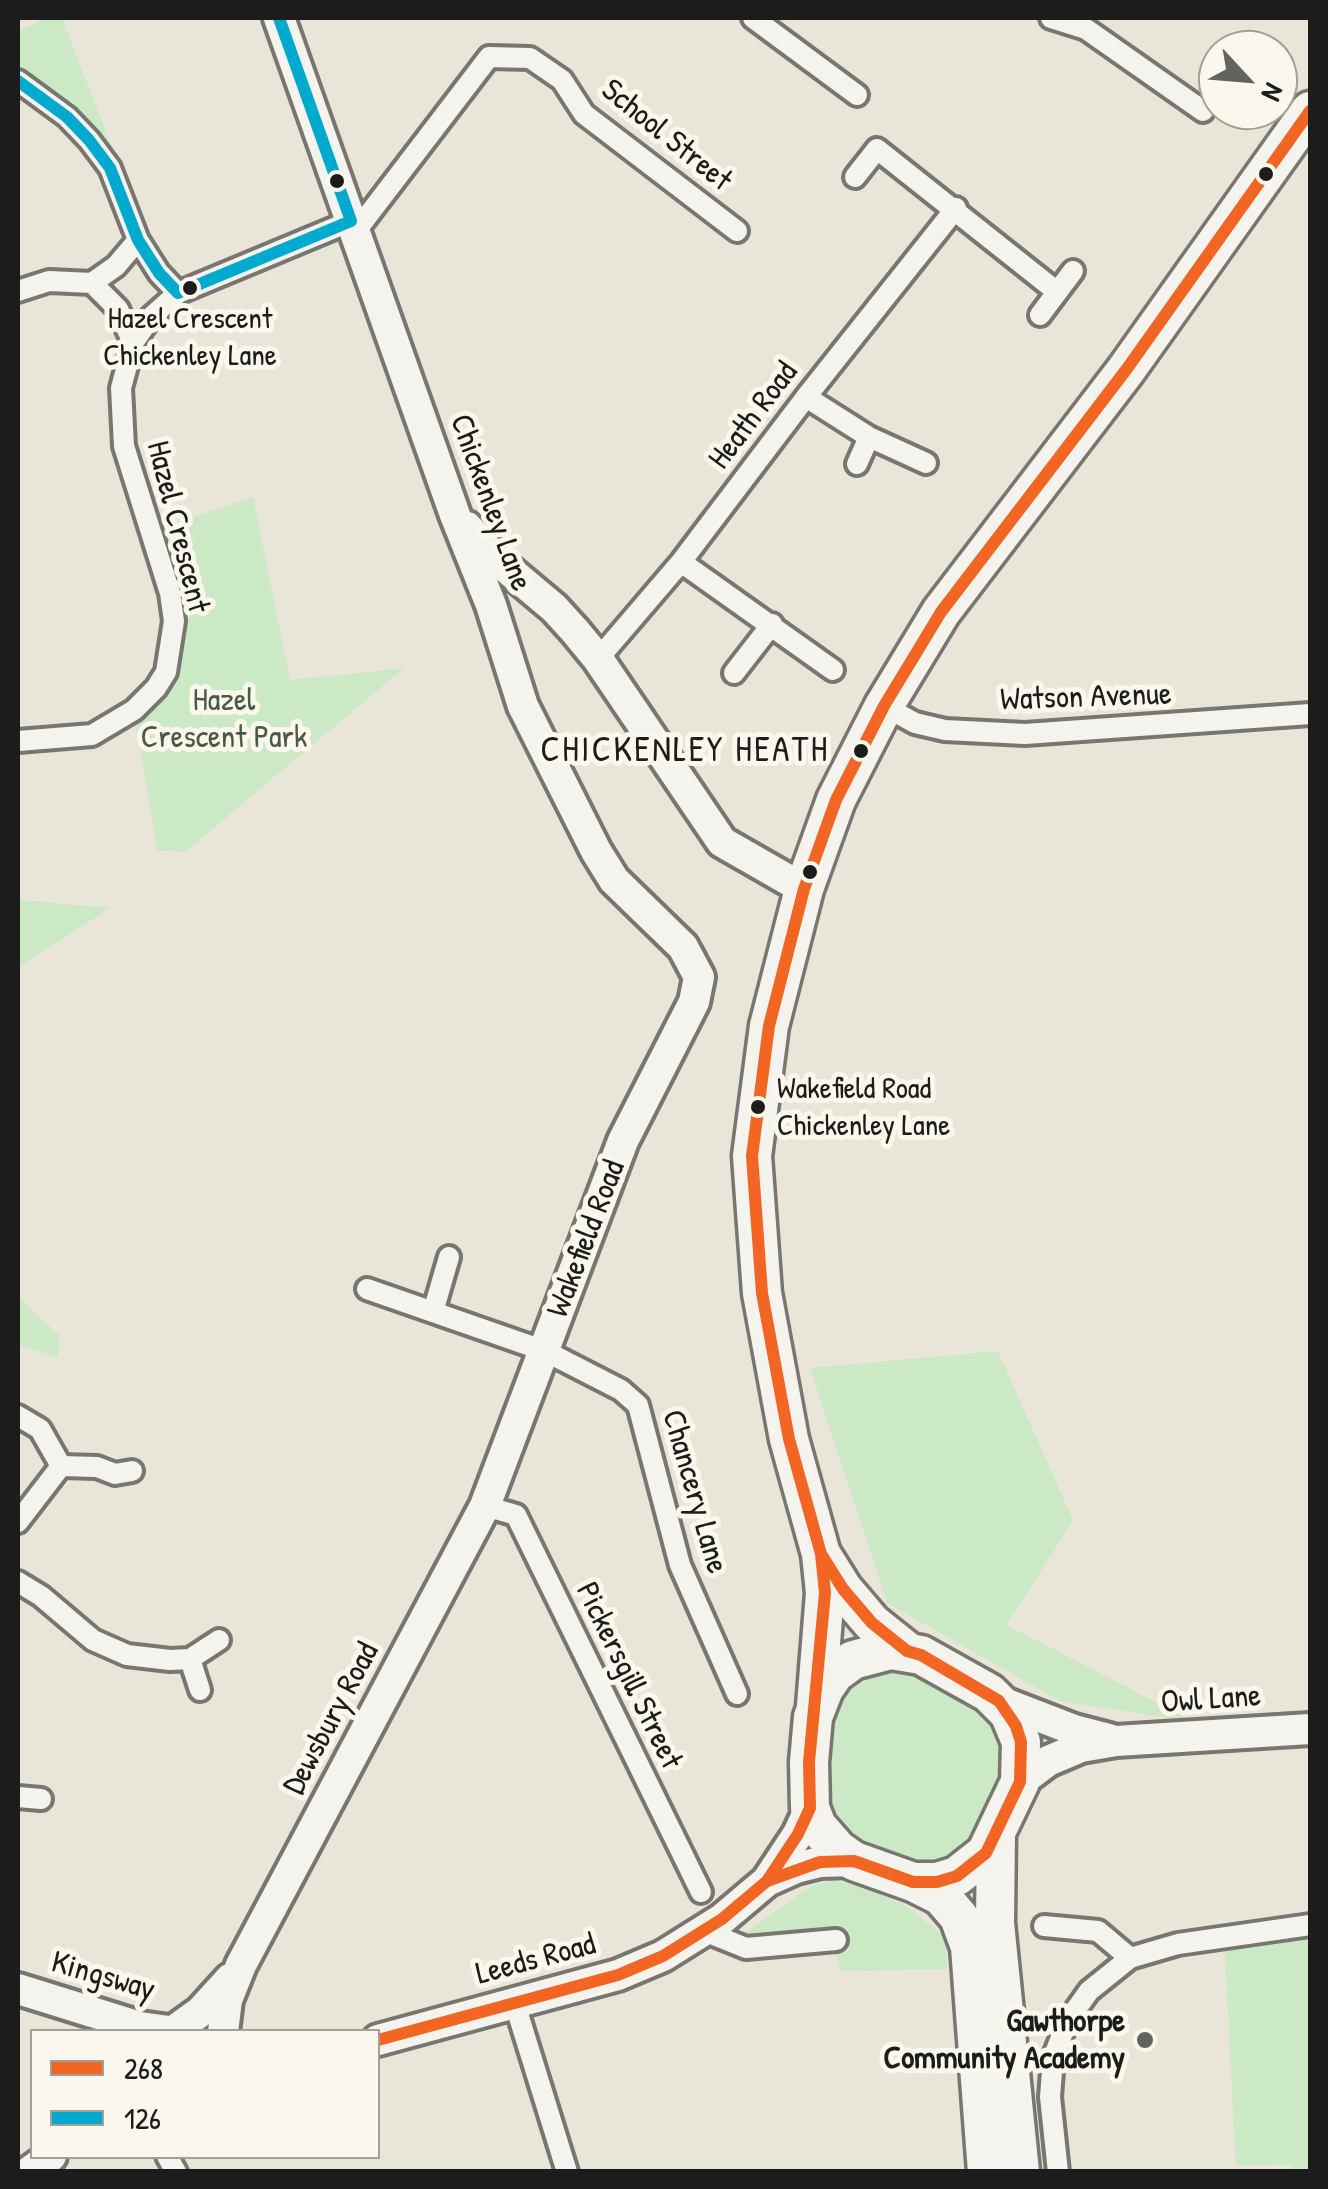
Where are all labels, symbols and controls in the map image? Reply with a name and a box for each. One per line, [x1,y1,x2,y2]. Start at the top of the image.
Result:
north arrow [1198,30,1298,130]
street label: School Street [593,72,739,200]
text: N [1253,77,1294,107]
unlabelled marker [1256,164,1276,184]
unlabelled marker [327,171,347,191]
marker: Hazel Crescent Chickenley Lane [180,278,200,298]
place label: Hazel Crescent Chickenley Lane [103,302,277,372]
street label: Heath Road [701,355,807,477]
street label: Chickenley Lane [440,410,540,596]
street label: Hazel Crescent [137,437,217,617]
street label: Watson Avenue [1000,676,1172,720]
park label: Hazel Crescent Park [141,682,307,757]
district label: CHICKENLEY HEATH [540,731,830,773]
unlabelled marker [851,741,871,761]
unlabelled marker [800,862,820,882]
place label: Wakefield Road Chickenley Lane [777,1072,950,1142]
marker: Wakefield Road Chickenley Lane [748,1097,768,1117]
street label: Wakefield Road [540,1155,634,1323]
street label: Chancery Lane [652,1406,736,1578]
street label: Pickersgill Street [566,1576,690,1776]
street label: Dewsbury Road [276,1636,388,1802]
street label: Owl Lane [1160,1677,1262,1723]
street label: Leeds Road [472,1926,600,1994]
street label: Kingsway [47,1944,159,2010]
place label: Gawthorpe Community Academy [884,2003,1125,2078]
legend [30,2029,380,2159]
marker: Gawthorpe Community Academy [1134,2029,1156,2051]
text: 268 [124,2048,163,2088]
text: 126 [124,2098,161,2138]

